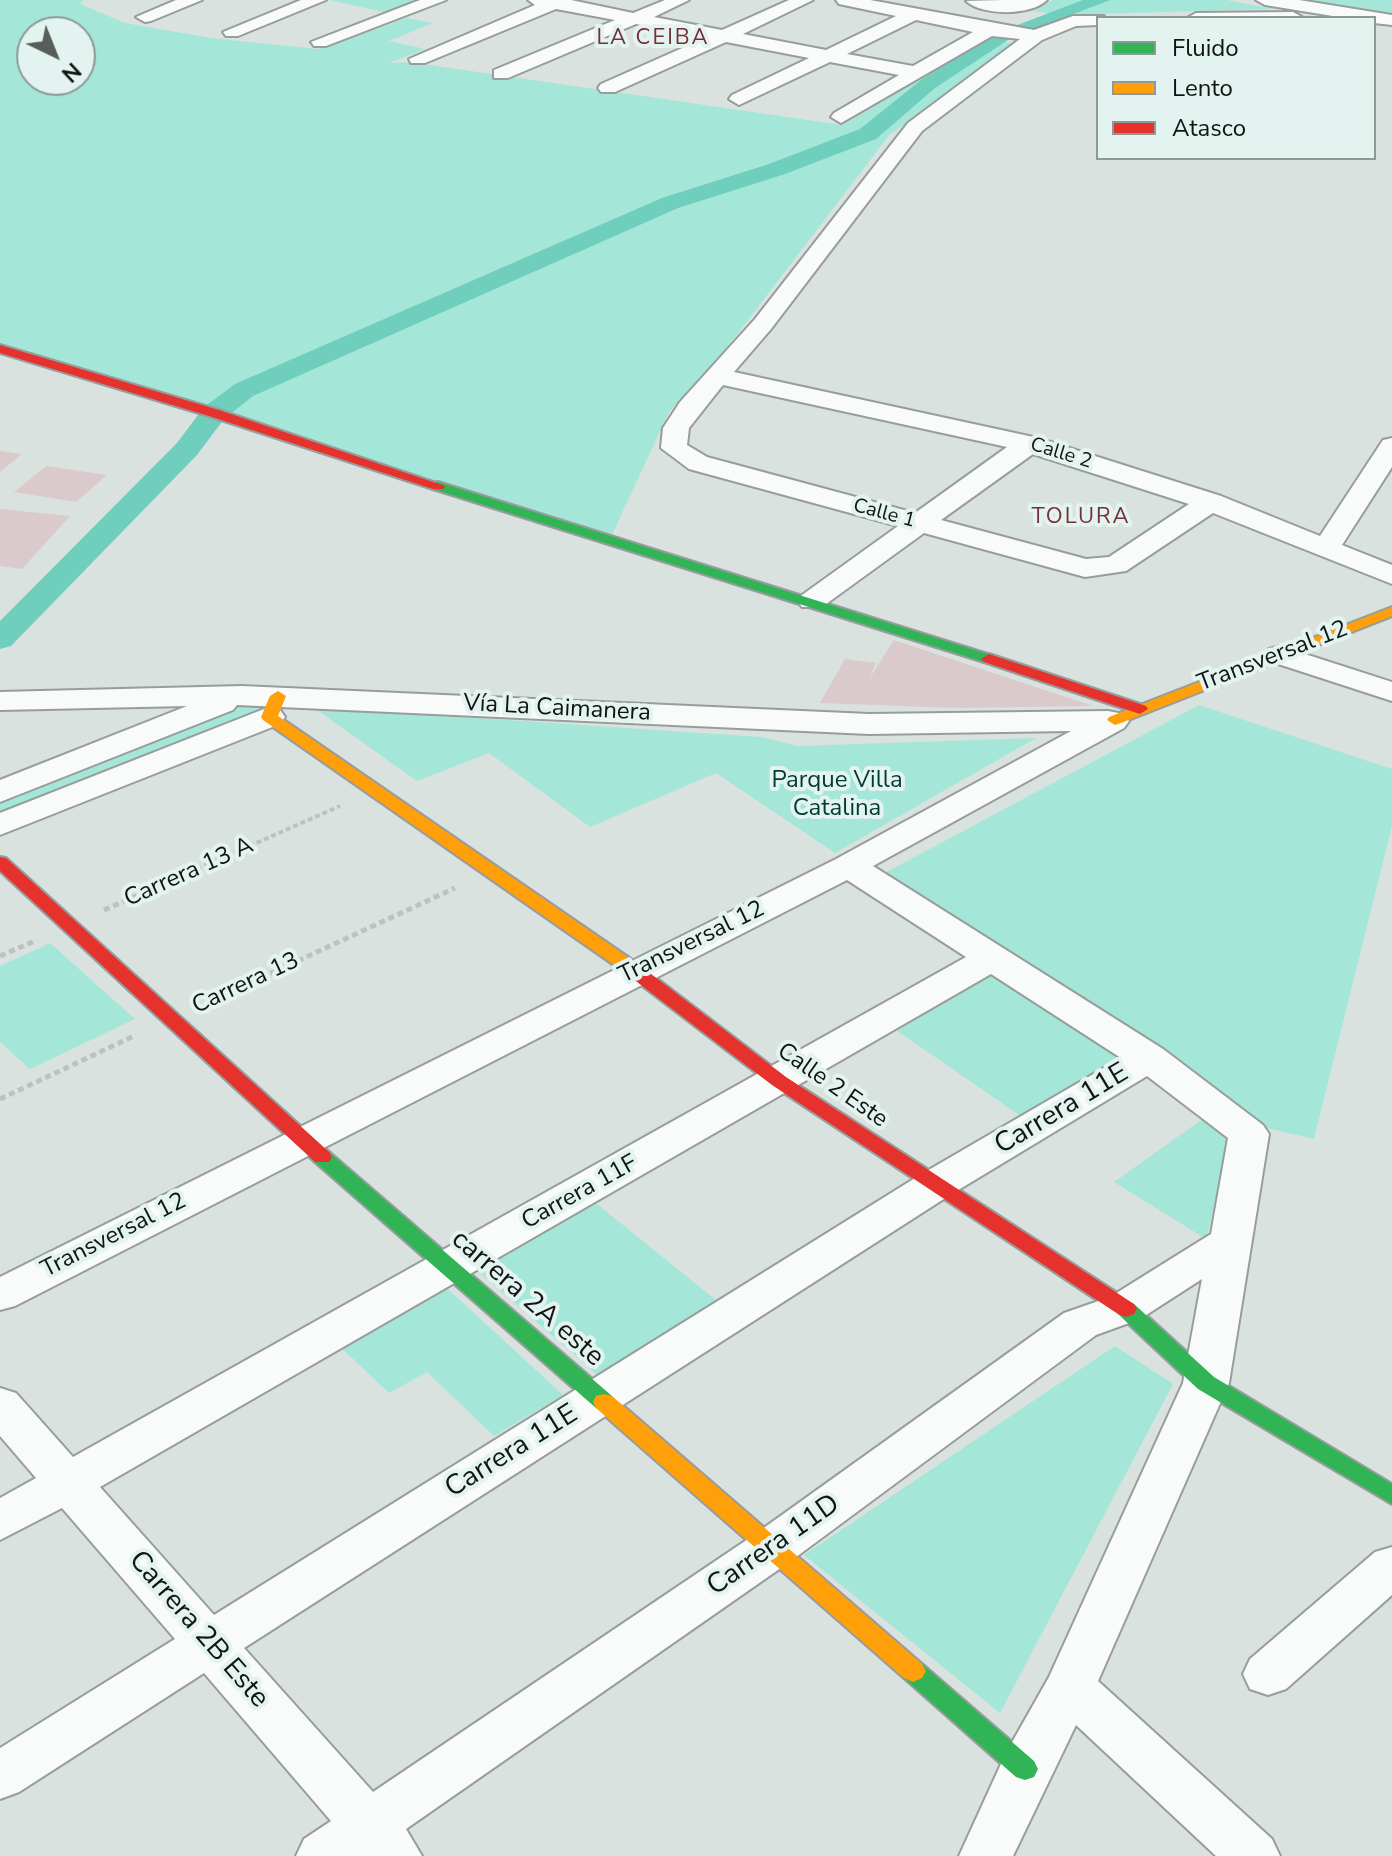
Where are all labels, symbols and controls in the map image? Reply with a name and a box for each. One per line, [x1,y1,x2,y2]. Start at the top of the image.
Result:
north arrow [16,16,96,96]
legend [1096,16,1376,160]
district label: LA CEIBA [596,26,710,52]
text: Fluido [1172,32,1239,64]
text: N [55,56,87,89]
text: Lento [1172,72,1233,104]
text: Atasco [1172,112,1246,144]
street label: Calle 2 [1027,433,1095,475]
street label: Calle 1 [850,494,918,534]
district label: TOLURA [1031,505,1131,531]
street label: Transversal 12 [1194,615,1352,699]
street label: Vía La Caimanera [462,690,652,728]
park label: Parque Villa Catalina [771,767,903,823]
street label: Carrera 13 A [120,832,258,914]
street label: Transversal 12 [614,895,770,991]
street label: Carrera 13 [188,947,304,1021]
street label: Calle 2 Este [771,1037,893,1135]
street label: Carrera 11E [989,1057,1135,1163]
street label: Carrera 11F [517,1149,643,1237]
street label: Transversal 12 [37,1187,191,1285]
street label: carrera 2A este [444,1223,610,1375]
street label: Carrera 11E [440,1398,584,1506]
street label: Carrera 11D [701,1488,847,1604]
street label: Carrera 2B Este [121,1545,275,1715]

